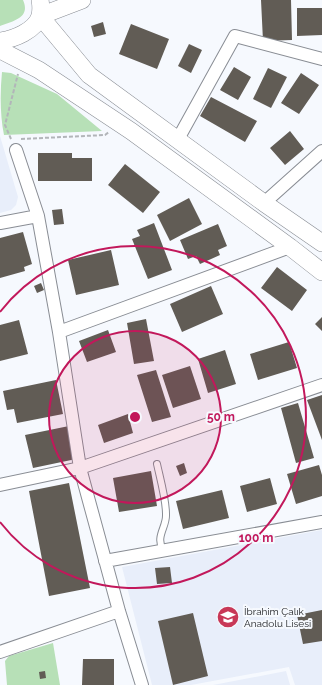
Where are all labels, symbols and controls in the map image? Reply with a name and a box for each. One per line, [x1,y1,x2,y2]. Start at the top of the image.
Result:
centre of rings [128,410,142,424]
text: 50 m [207,410,235,424]
text: 100 m [239,531,273,545]
school or university icon: İbrahim Çalık Anadolu Lisesi [215,604,241,630]
place label: İbrahim Çalık Anadolu Lisesi [244,606,311,629]

